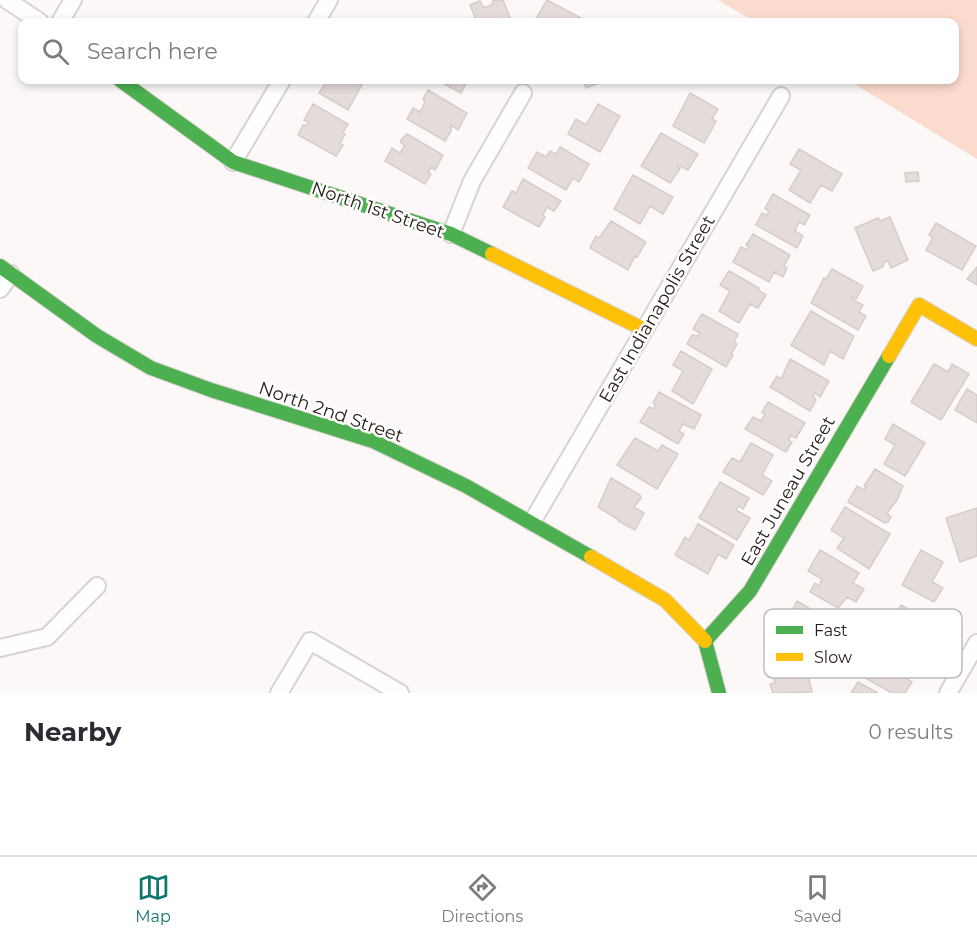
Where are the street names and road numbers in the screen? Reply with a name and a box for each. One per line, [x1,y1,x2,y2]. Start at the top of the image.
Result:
street label: North 1st Street [309,177,447,243]
street label: East Indianapolis Street [594,211,720,407]
street label: North 2nd Street [256,377,406,447]
street label: East Juneau Street [736,412,840,570]

